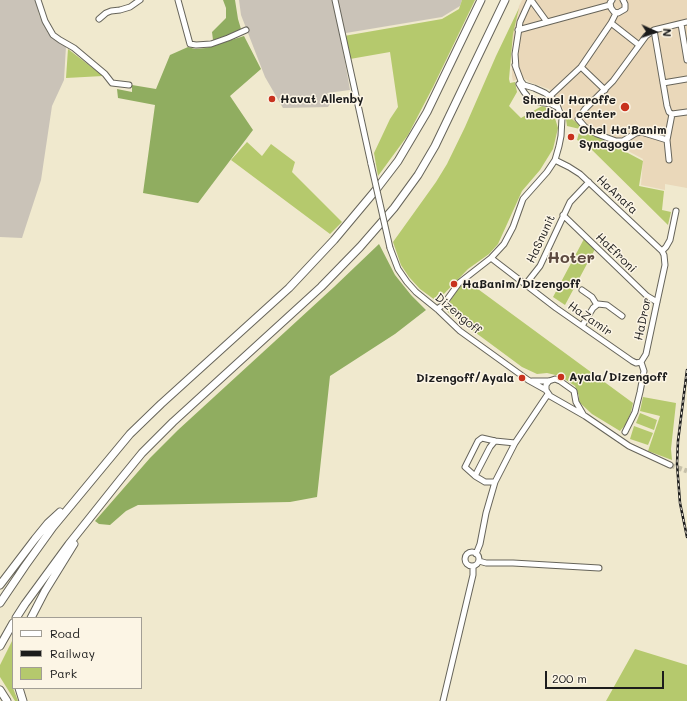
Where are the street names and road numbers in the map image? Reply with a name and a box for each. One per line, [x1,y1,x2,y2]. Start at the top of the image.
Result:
street label: HaAnafa [594,172,640,218]
street label: HaSnunit [524,213,558,265]
street label: HaEfroni [593,230,639,276]
street label: Dizengoff [432,290,484,338]
street label: HaDror [631,296,655,342]
street label: HaZamir [565,299,615,339]

